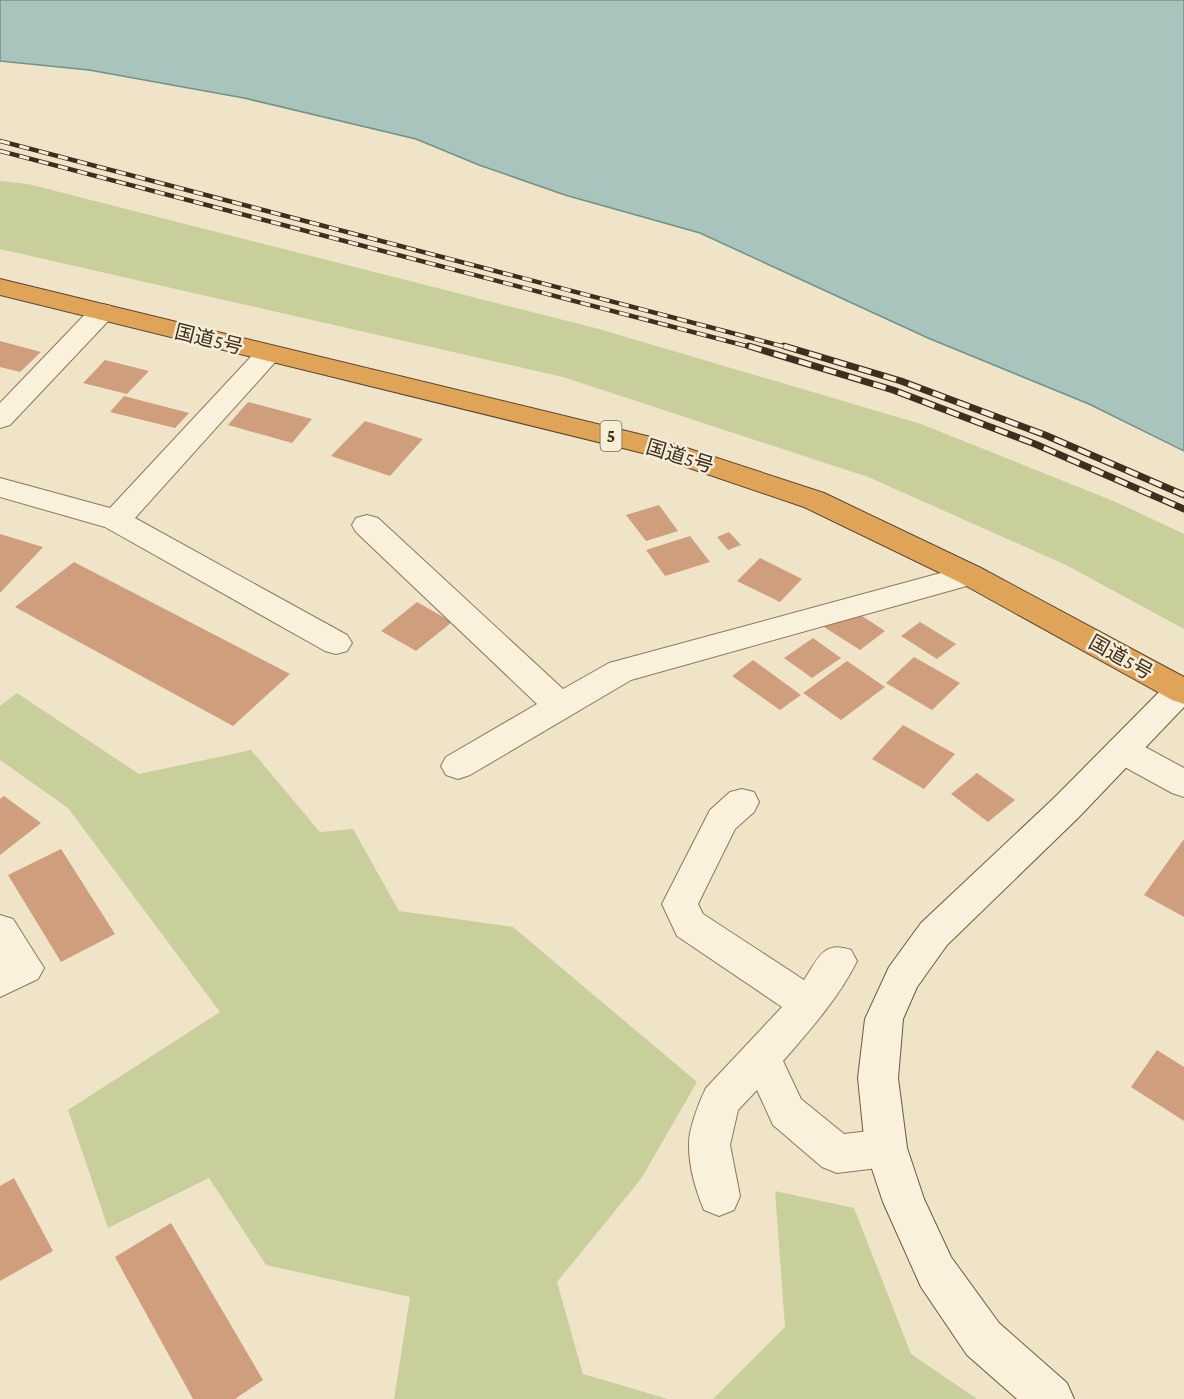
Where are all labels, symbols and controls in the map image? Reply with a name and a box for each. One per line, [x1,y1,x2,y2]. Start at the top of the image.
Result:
street label: 国道5号 [173,320,245,358]
road number: 5 [600,421,622,451]
street label: 国道5号 [644,435,716,477]
street label: 国道5号 [1085,631,1157,683]

